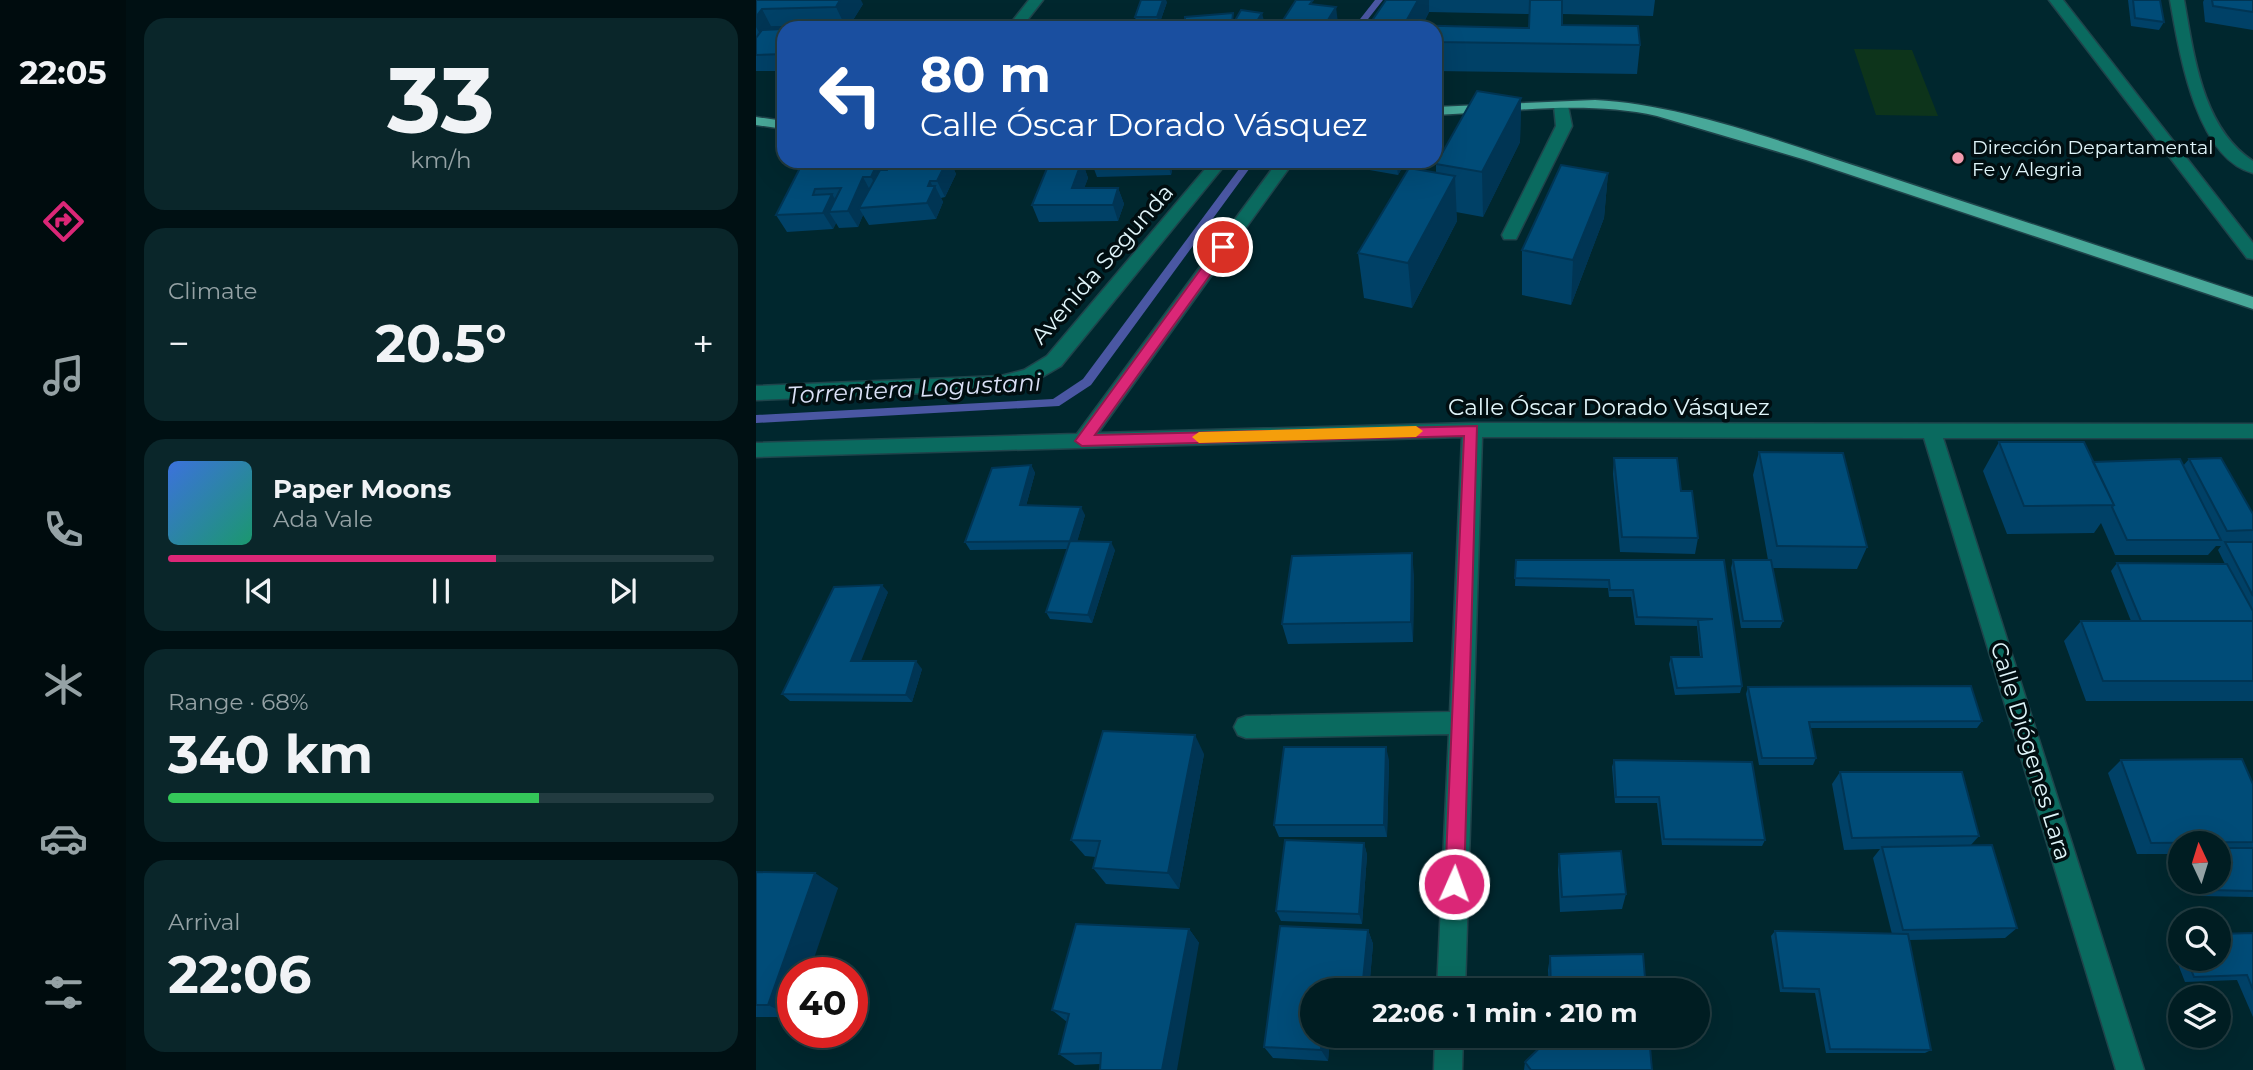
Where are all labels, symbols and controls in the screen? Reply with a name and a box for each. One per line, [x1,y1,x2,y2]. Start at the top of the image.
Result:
text: 33 [387,45,495,156]
text: 80 m [920,45,1051,104]
icon: left [805,49,896,140]
text: 22:05 [20,53,106,92]
text: Calle Óscar Dorado Vásquez [920,105,1368,144]
place label: Dirección Departamental Fe y Alegria [1972,136,2213,181]
text: km/h [410,146,472,174]
marker: Dirección Departamental Fe y Alegria [1950,150,1966,166]
street label: Avenida Segunda [1025,178,1179,350]
icon: directions [39,197,88,246]
pin [1193,217,1253,277]
icon: arrive [1204,228,1242,266]
text: Climate [168,277,257,305]
text: 20.5° [375,312,507,375]
text: − [168,320,190,367]
text: + [692,320,714,367]
icon: music [39,351,88,400]
water label: Torrentera Logustani [786,367,1042,410]
street label: Calle Óscar Dorado Vásquez [1448,393,1770,421]
text: Paper Moons [273,473,451,505]
icon: phone [39,505,88,554]
text: Ada Vale [273,505,373,533]
icon: previous [240,572,278,610]
icon: pause [422,572,460,610]
icon: next [604,572,642,610]
street label: Calle Diógenes Lara [1984,638,2078,864]
icon: climate [39,660,88,709]
text: Range · 68% [168,688,309,716]
text: 340 km [168,723,373,786]
icon: car [39,814,88,863]
north arrow [2168,831,2231,894]
map controls [2168,831,2231,1048]
position arrow [1417,847,1491,921]
text: Arrival [168,908,241,936]
button: search [2168,908,2231,971]
text: 22:06 [168,943,311,1006]
speed limit sign: 40 [777,957,868,1048]
icon: filters [39,968,88,1017]
button: layers [2168,985,2231,1048]
text: 22:06 · 1 min · 210 m [1372,997,1638,1029]

